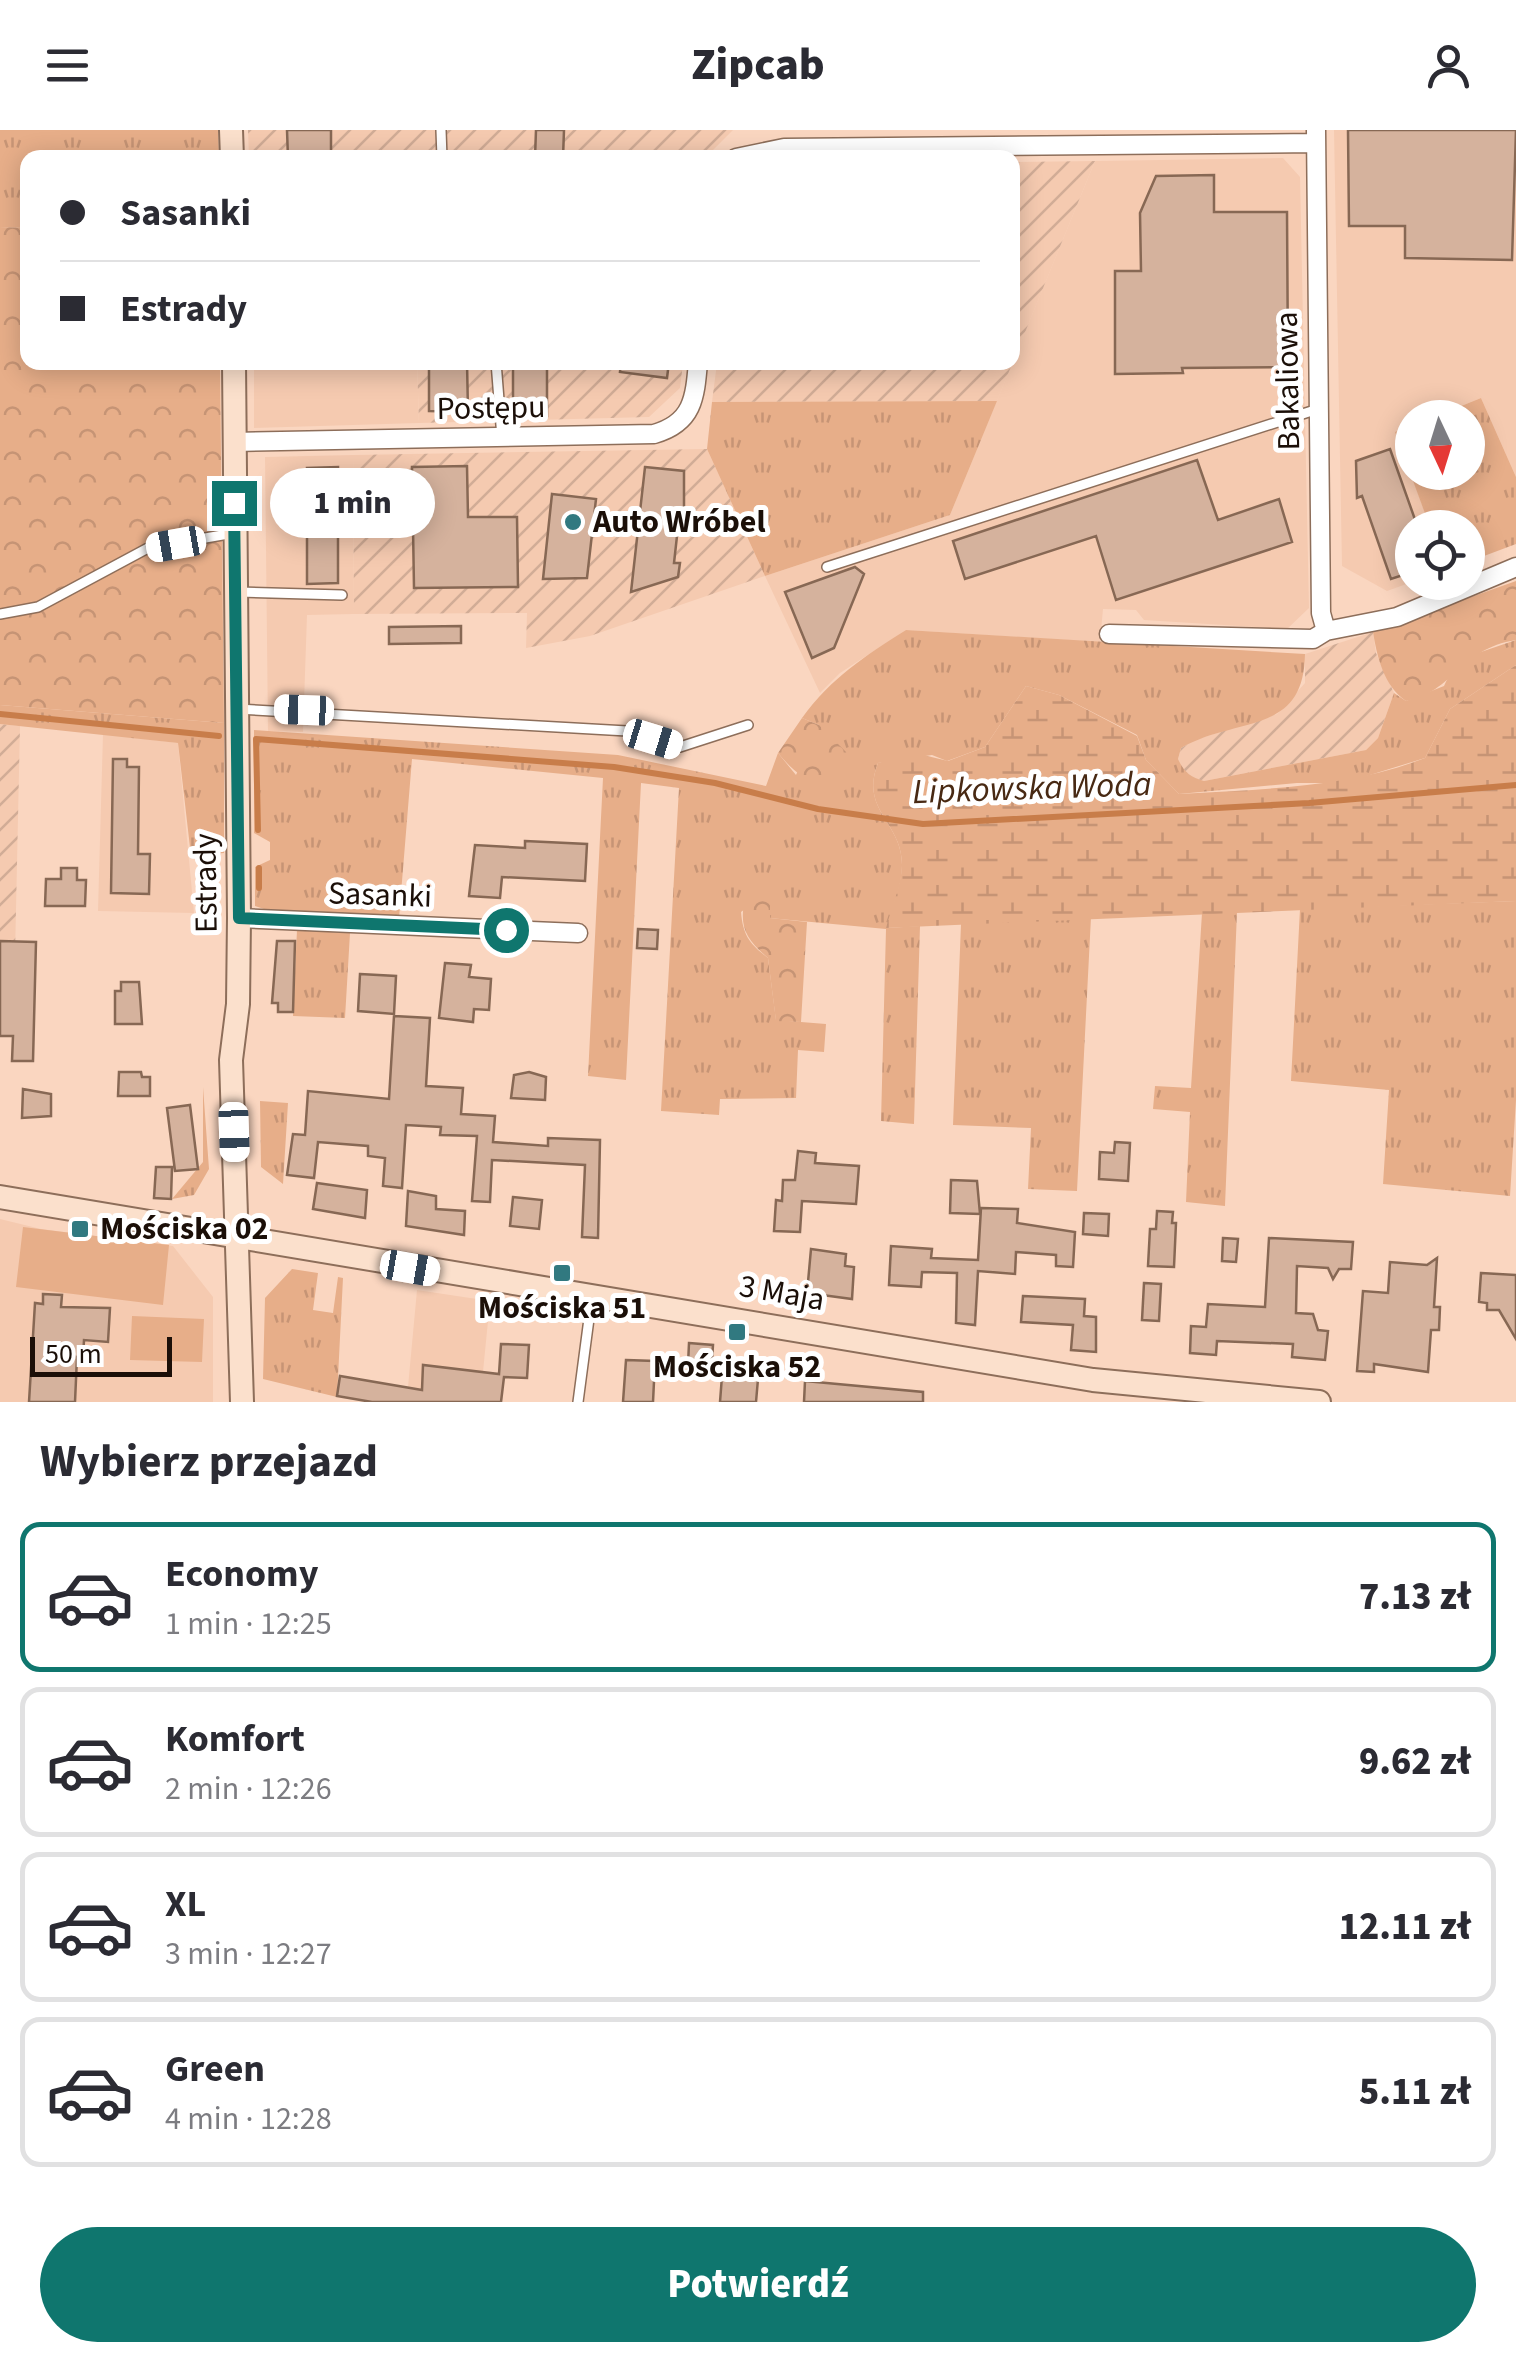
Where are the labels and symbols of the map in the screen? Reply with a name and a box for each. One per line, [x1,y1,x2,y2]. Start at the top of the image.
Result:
street label: Bakaliowa [1264,311,1312,451]
street label: Postępu [436,384,546,432]
north arrow [1395,400,1485,490]
callout: 1 min [269,468,434,538]
route end [212,481,257,526]
place label: Auto Wróbel [592,499,766,545]
marker: Auto Wróbel [562,511,584,533]
car [144,524,208,564]
car [273,694,335,726]
car [620,716,686,762]
water label: Lipkowska Woda [912,759,1152,817]
street label: Estrady [182,833,230,933]
street label: Sasanki [327,870,433,920]
route start [484,908,529,953]
car [218,1101,250,1163]
place label: Mościska 02 [100,1206,268,1252]
marker: Mościska 02 [69,1218,91,1240]
car [378,1248,442,1288]
marker: Mościska 51 [551,1262,573,1284]
street label: 3 Maja [736,1263,828,1323]
place label: Mościska 51 [478,1285,646,1331]
marker: Mościska 52 [726,1321,748,1343]
scale bar [30,1332,172,1376]
place label: Mościska 52 [653,1344,821,1390]

